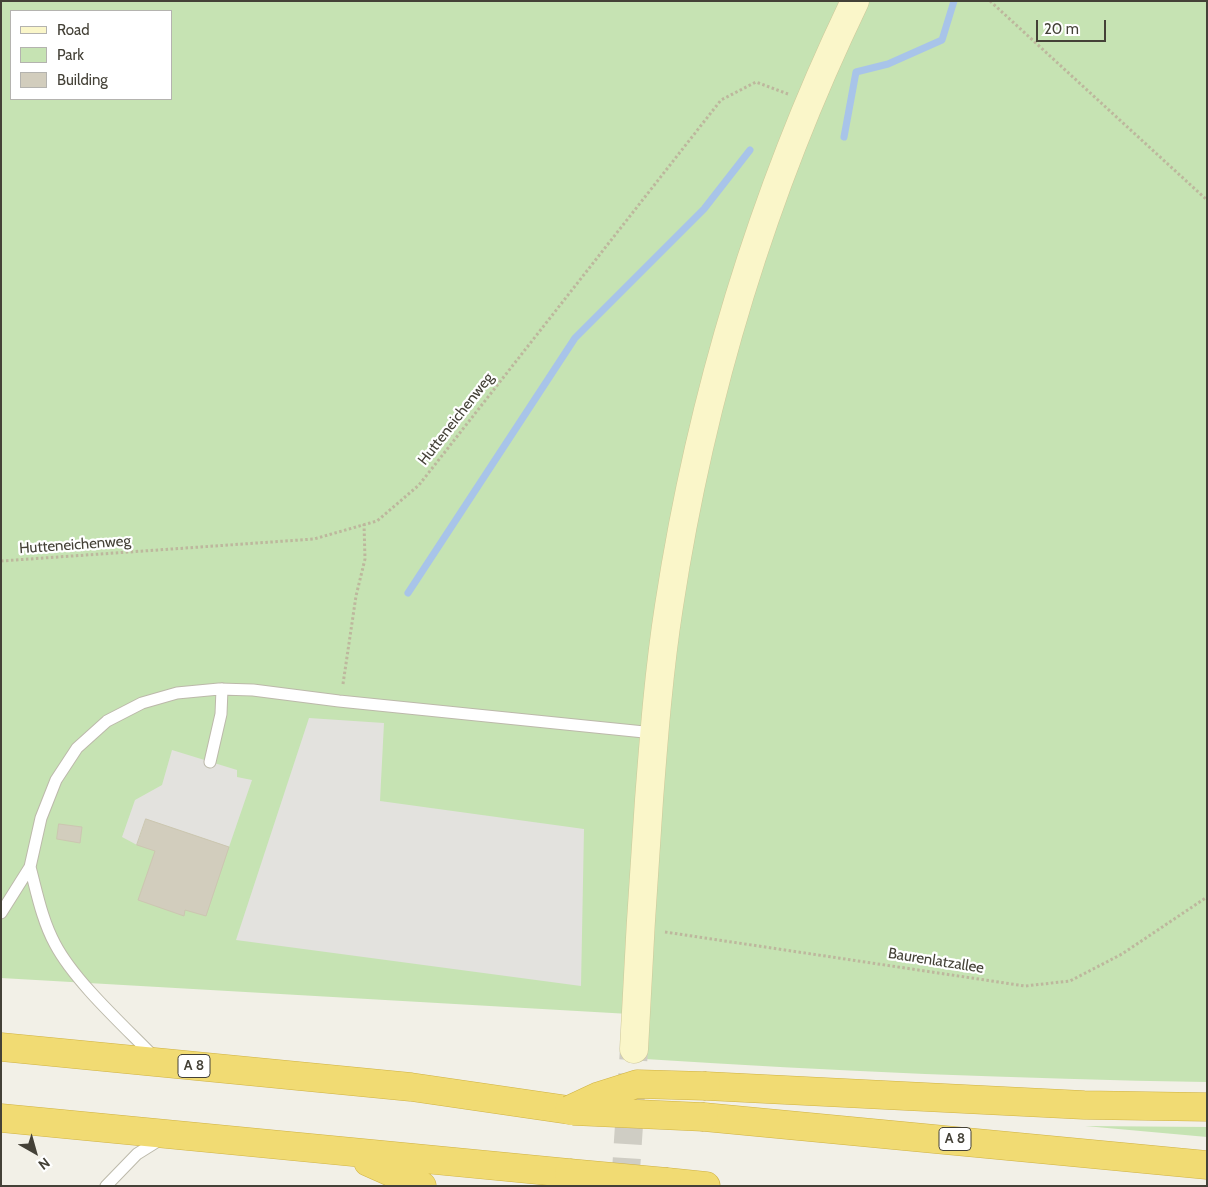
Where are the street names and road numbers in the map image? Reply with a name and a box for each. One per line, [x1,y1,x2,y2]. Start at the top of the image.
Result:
street label: Hutteneichenweg [414,369,498,469]
street label: Hutteneichenweg [18,532,132,558]
street label: Baurenlatzallee [887,945,985,977]
road number: A 8 [178,1054,210,1078]
road number: A 8 [939,1128,971,1150]

